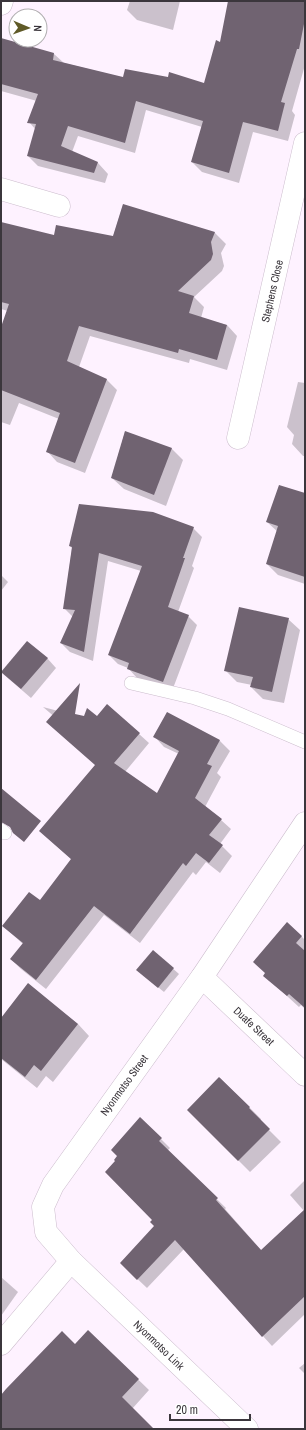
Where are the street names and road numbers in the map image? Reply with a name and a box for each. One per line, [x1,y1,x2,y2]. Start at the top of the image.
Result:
street label: Stephens Close [258,258,286,324]
street label: Duafe Street [231,1004,278,1049]
street label: Nyonmotso Street [97,1051,151,1118]
street label: Nyonmotso Link [131,1317,188,1373]

